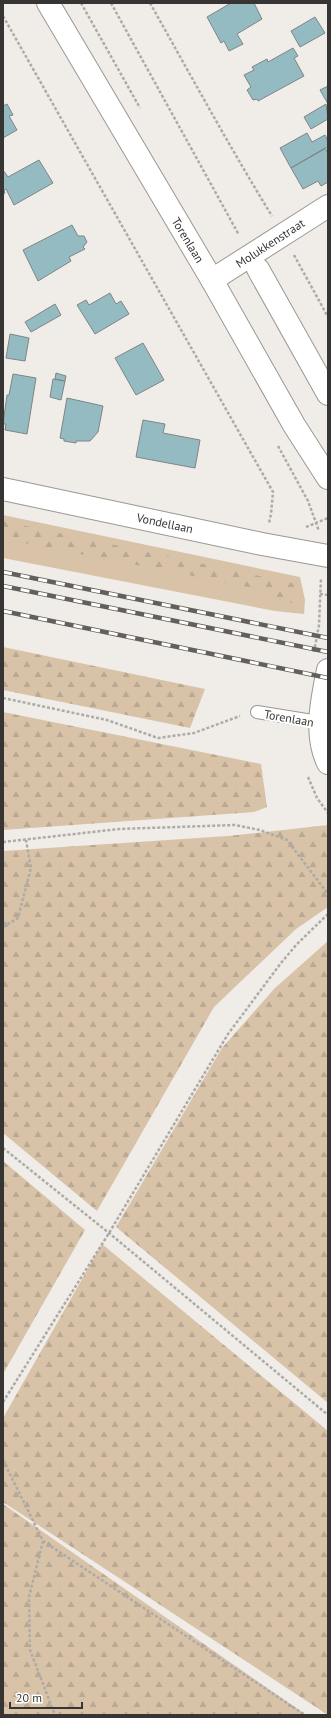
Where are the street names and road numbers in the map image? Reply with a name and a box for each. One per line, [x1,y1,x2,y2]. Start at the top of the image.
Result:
street label: Torenlaan [169,215,207,265]
street label: Molukkenstraat [233,215,307,271]
street label: Vondellaan [135,510,195,536]
street label: Torenlaan [263,706,315,730]

